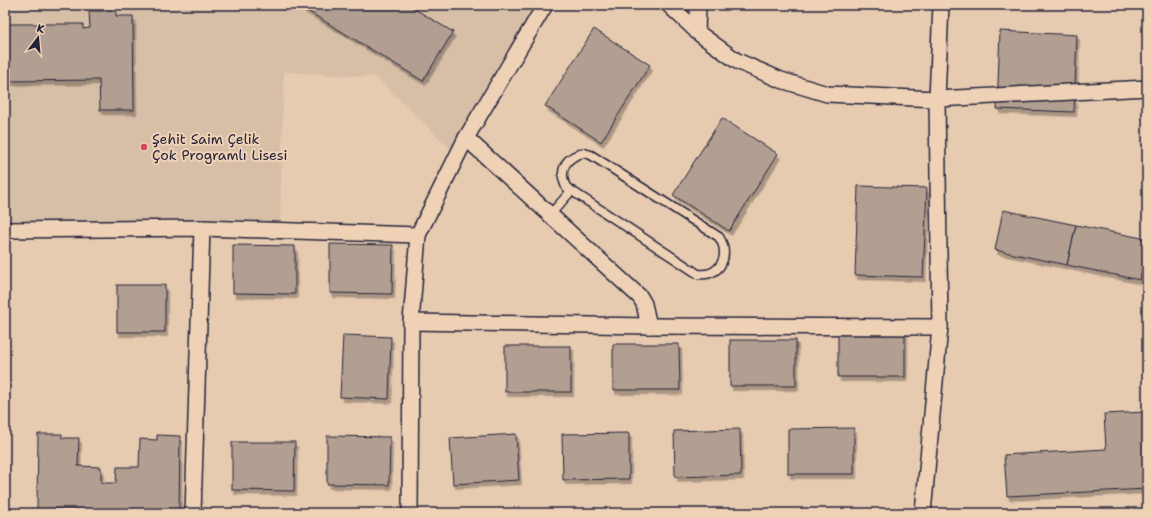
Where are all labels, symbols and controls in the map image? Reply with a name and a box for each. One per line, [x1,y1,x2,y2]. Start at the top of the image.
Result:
north arrow [18,18,58,58]
text: K [35,21,47,37]
place label: Şehit Saim Çelik Çok Programlı Lisesi [152,130,287,164]
marker: Şehit Saim Çelik Çok Programlı Lisesi [139,142,149,152]

